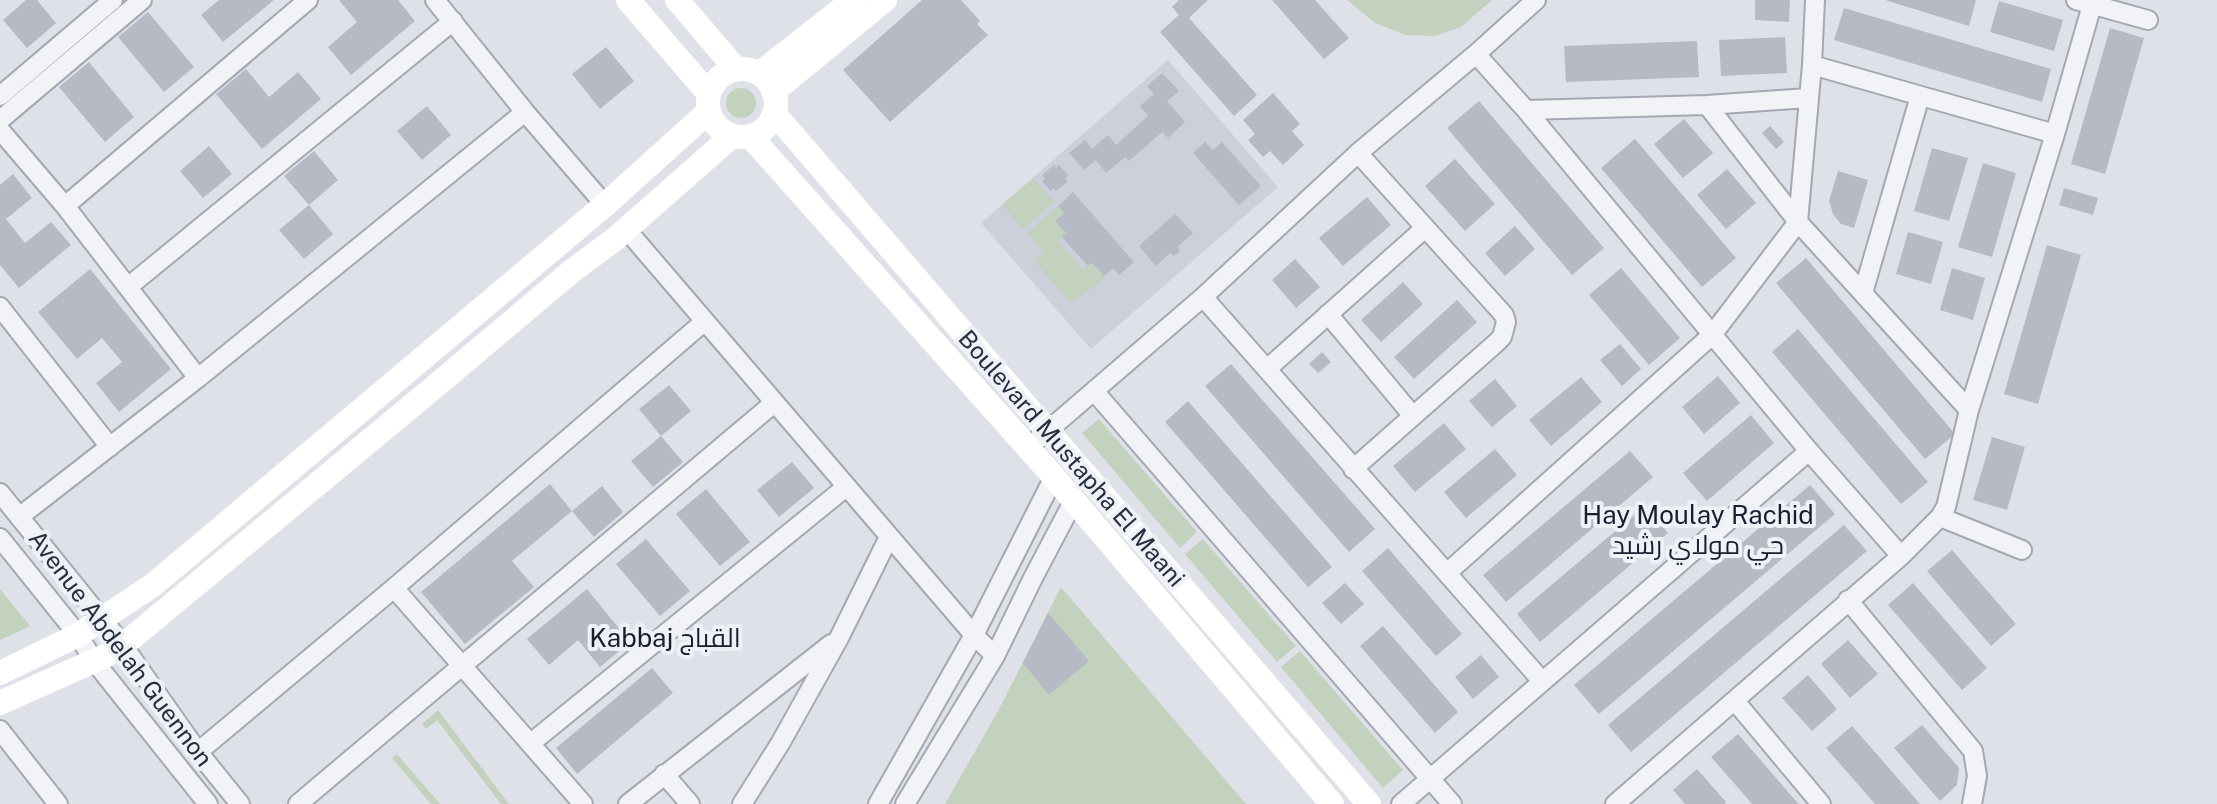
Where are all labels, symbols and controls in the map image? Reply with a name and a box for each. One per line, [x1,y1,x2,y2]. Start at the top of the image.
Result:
street label: Boulevard Mustapha El Maani [952,325,1190,593]
district label: Hay Moulay Rachid حي مولاي رشيد [1565,500,1831,562]
street label: Avenue Abdelah Guennon [22,525,218,773]
district label: Kabbaj القباج [589,623,741,655]

